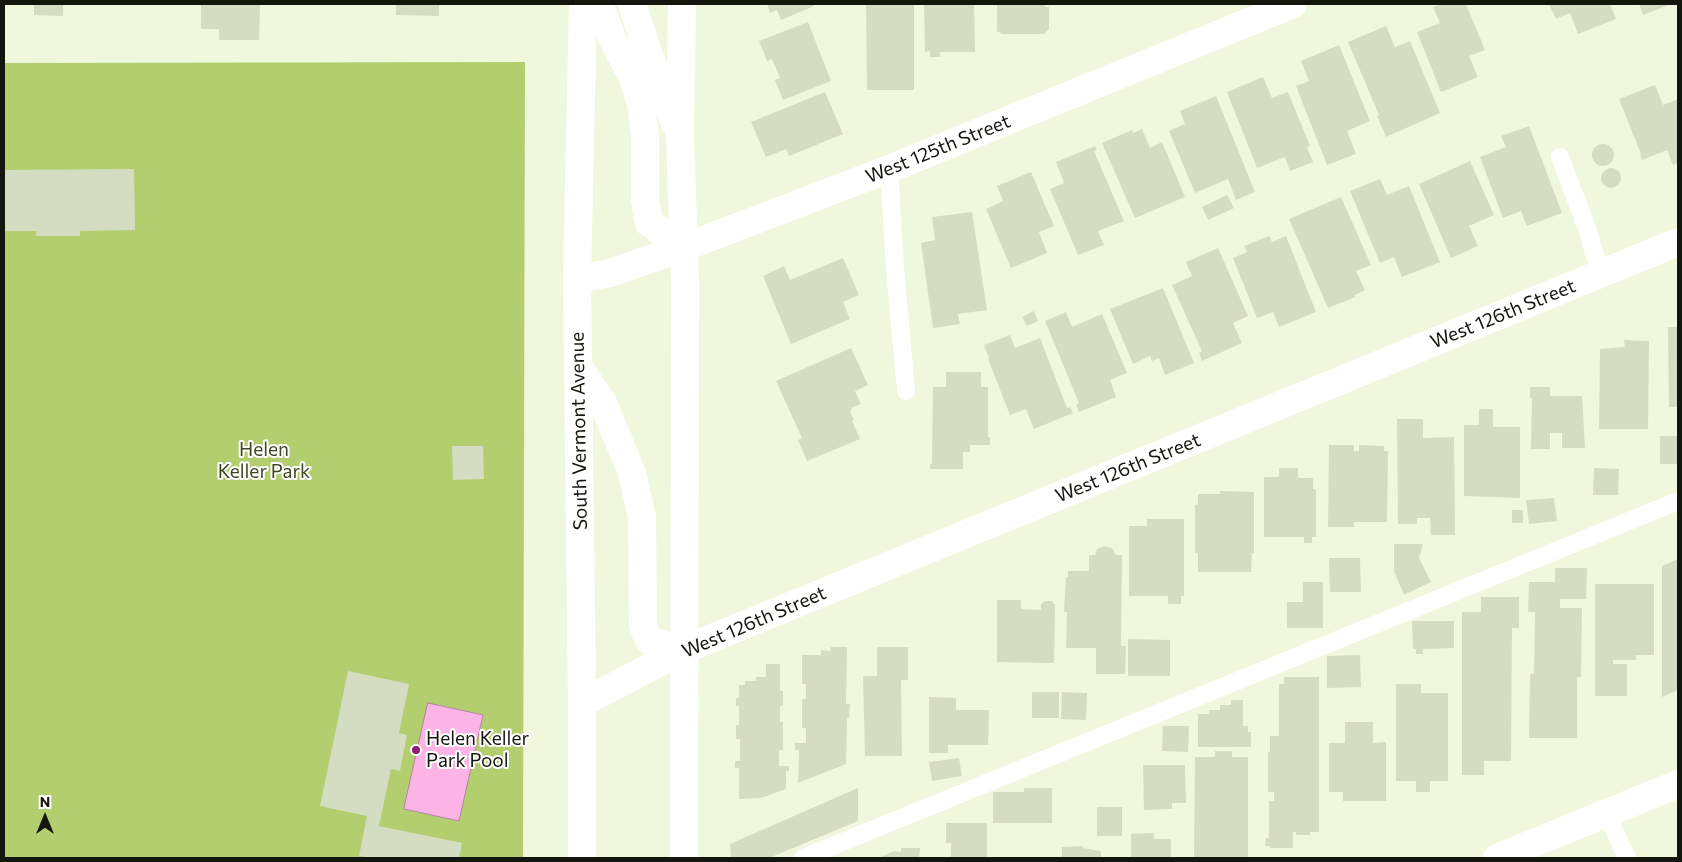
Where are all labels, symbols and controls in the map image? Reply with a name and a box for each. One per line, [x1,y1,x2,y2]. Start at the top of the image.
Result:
street label: West 125th Street [862,110,1014,188]
street label: West 126th Street [1427,275,1579,353]
street label: South Vermont Avenue [566,332,592,530]
street label: West 126th Street [1052,429,1204,507]
park label: Helen Keller Park [218,439,310,483]
street label: West 126th Street [679,581,829,663]
place label: Helen Keller Park Pool [426,728,529,772]
marker: Helen Keller Park Pool [410,744,422,756]
north arrow [20,792,70,842]
text: N [40,793,50,810]

